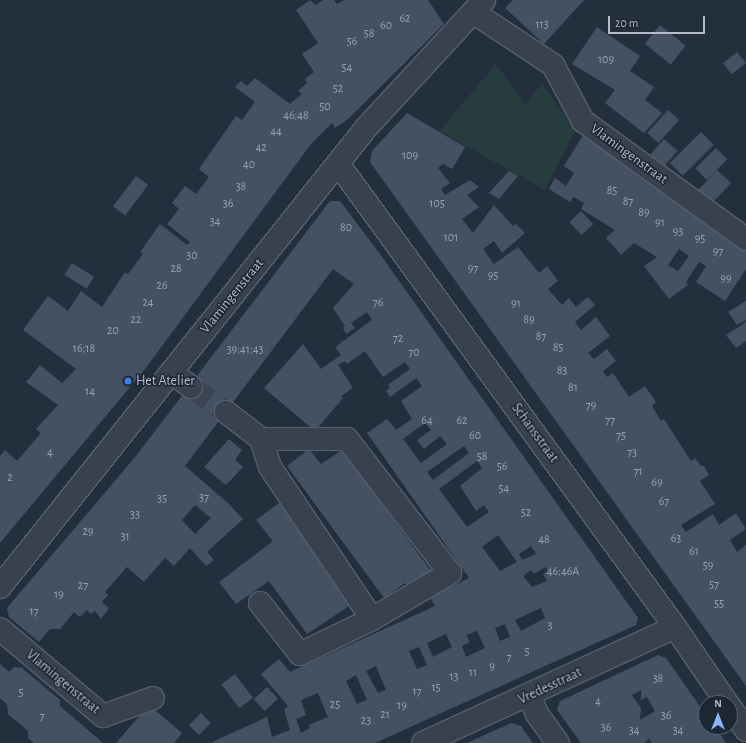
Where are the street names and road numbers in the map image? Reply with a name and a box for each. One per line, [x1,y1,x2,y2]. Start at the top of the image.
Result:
street label: Vlamingenstraat [587,120,671,188]
street label: Vlamingenstraat [197,255,267,337]
street label: Schansstraat [508,400,562,466]
street label: Vlamingenstraat [23,646,103,718]
street label: Vredesstraat [515,664,585,708]

